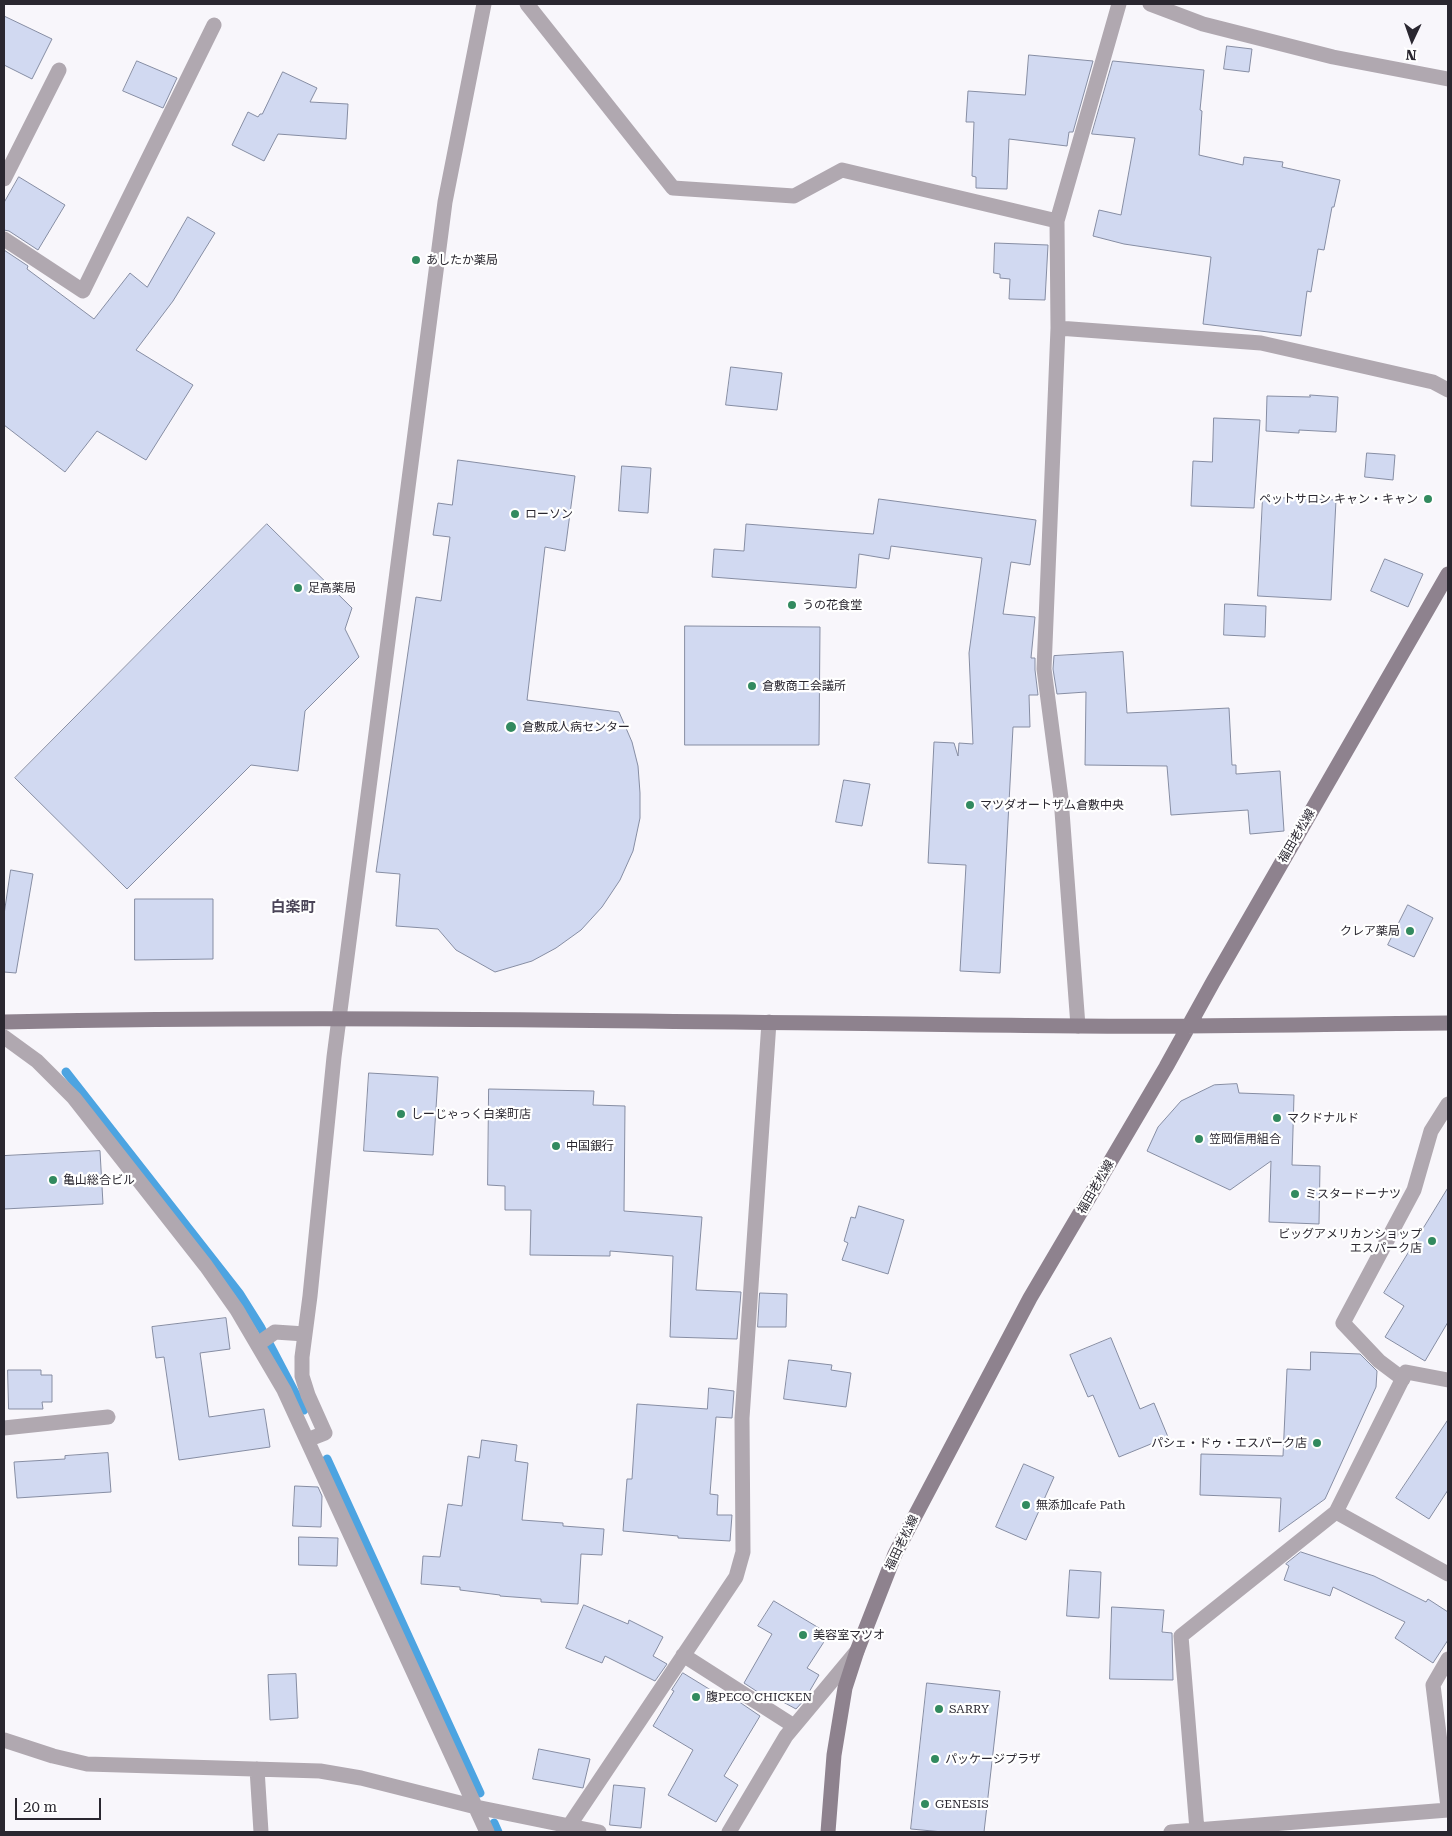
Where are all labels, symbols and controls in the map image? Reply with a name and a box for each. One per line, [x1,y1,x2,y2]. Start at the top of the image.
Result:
north arrow [1387,15,1437,65]
text: N [1405,47,1417,63]
place label: あしたか薬局 [426,253,498,267]
marker: あしたか薬局 [410,254,422,266]
place label: ペットサロン キャン・キャン [1259,492,1418,506]
marker: ペットサロン キャン・キャン [1422,493,1434,505]
place label: ローソン [525,507,573,521]
marker: ローソン [509,508,521,520]
place label: 足高薬局 [308,581,356,595]
marker: 足高薬局 [292,582,304,594]
place label: うの花食堂 [802,598,862,612]
marker: うの花食堂 [786,599,798,611]
place label: 倉敷商工会議所 [762,679,846,693]
marker: 倉敷商工会議所 [746,680,758,692]
marker: 倉敷成人病センター [504,720,518,734]
place label: 倉敷成人病センター [522,720,630,734]
place label: マツダオートザム倉敷中央 [980,798,1124,812]
marker: マツダオートザム倉敷中央 [964,799,976,811]
street label: 福田老松線 [1276,806,1318,866]
district label: 白楽町 [271,899,315,917]
place label: クレア薬局 [1340,924,1400,938]
marker: クレア薬局 [1404,925,1416,937]
place label: しーじゃっく白楽町店 [411,1107,531,1121]
marker: しーじゃっく白楽町店 [395,1108,407,1120]
place label: マクドナルド [1287,1111,1359,1125]
marker: マクドナルド [1271,1112,1283,1124]
place label: 笠岡信用組合 [1209,1132,1281,1146]
marker: 笠岡信用組合 [1193,1133,1205,1145]
place label: 中国銀行 [566,1139,614,1153]
marker: 中国銀行 [550,1140,562,1152]
street label: 福田老松線 [1075,1157,1117,1217]
place label: 亀山総合ビル [63,1173,135,1187]
marker: 亀山総合ビル [47,1174,59,1186]
place label: ミスタードーナツ [1305,1187,1401,1201]
marker: ミスタードーナツ [1289,1188,1301,1200]
place label: ビッグアメリカンショップ エスパーク店 [1278,1227,1422,1255]
marker: ビッグアメリカンショップ エスパーク店 [1426,1235,1438,1247]
place label: パシェ・ドゥ・エスパーク店 [1151,1436,1307,1450]
marker: パシェ・ドゥ・エスパーク店 [1311,1437,1323,1449]
place label: 無添加cafe Path [1036,1498,1125,1512]
marker: 無添加cafe Path [1020,1499,1032,1511]
street label: 福田老松線 [882,1513,922,1573]
place label: 美容室マツオ [813,1628,885,1642]
marker: 美容室マツオ [797,1629,809,1641]
place label: 腹PECO CHICKEN [706,1690,812,1704]
marker: 腹PECO CHICKEN [690,1691,702,1703]
place label: SARRY [949,1702,989,1716]
marker: SARRY [933,1703,945,1715]
place label: パッケージプラザ [945,1752,1041,1766]
marker: パッケージプラザ [929,1753,941,1765]
scale bar [18,1788,104,1820]
place label: GENESIS [935,1797,989,1811]
text: 20 m [23,1798,57,1816]
marker: GENESIS [919,1798,931,1810]

